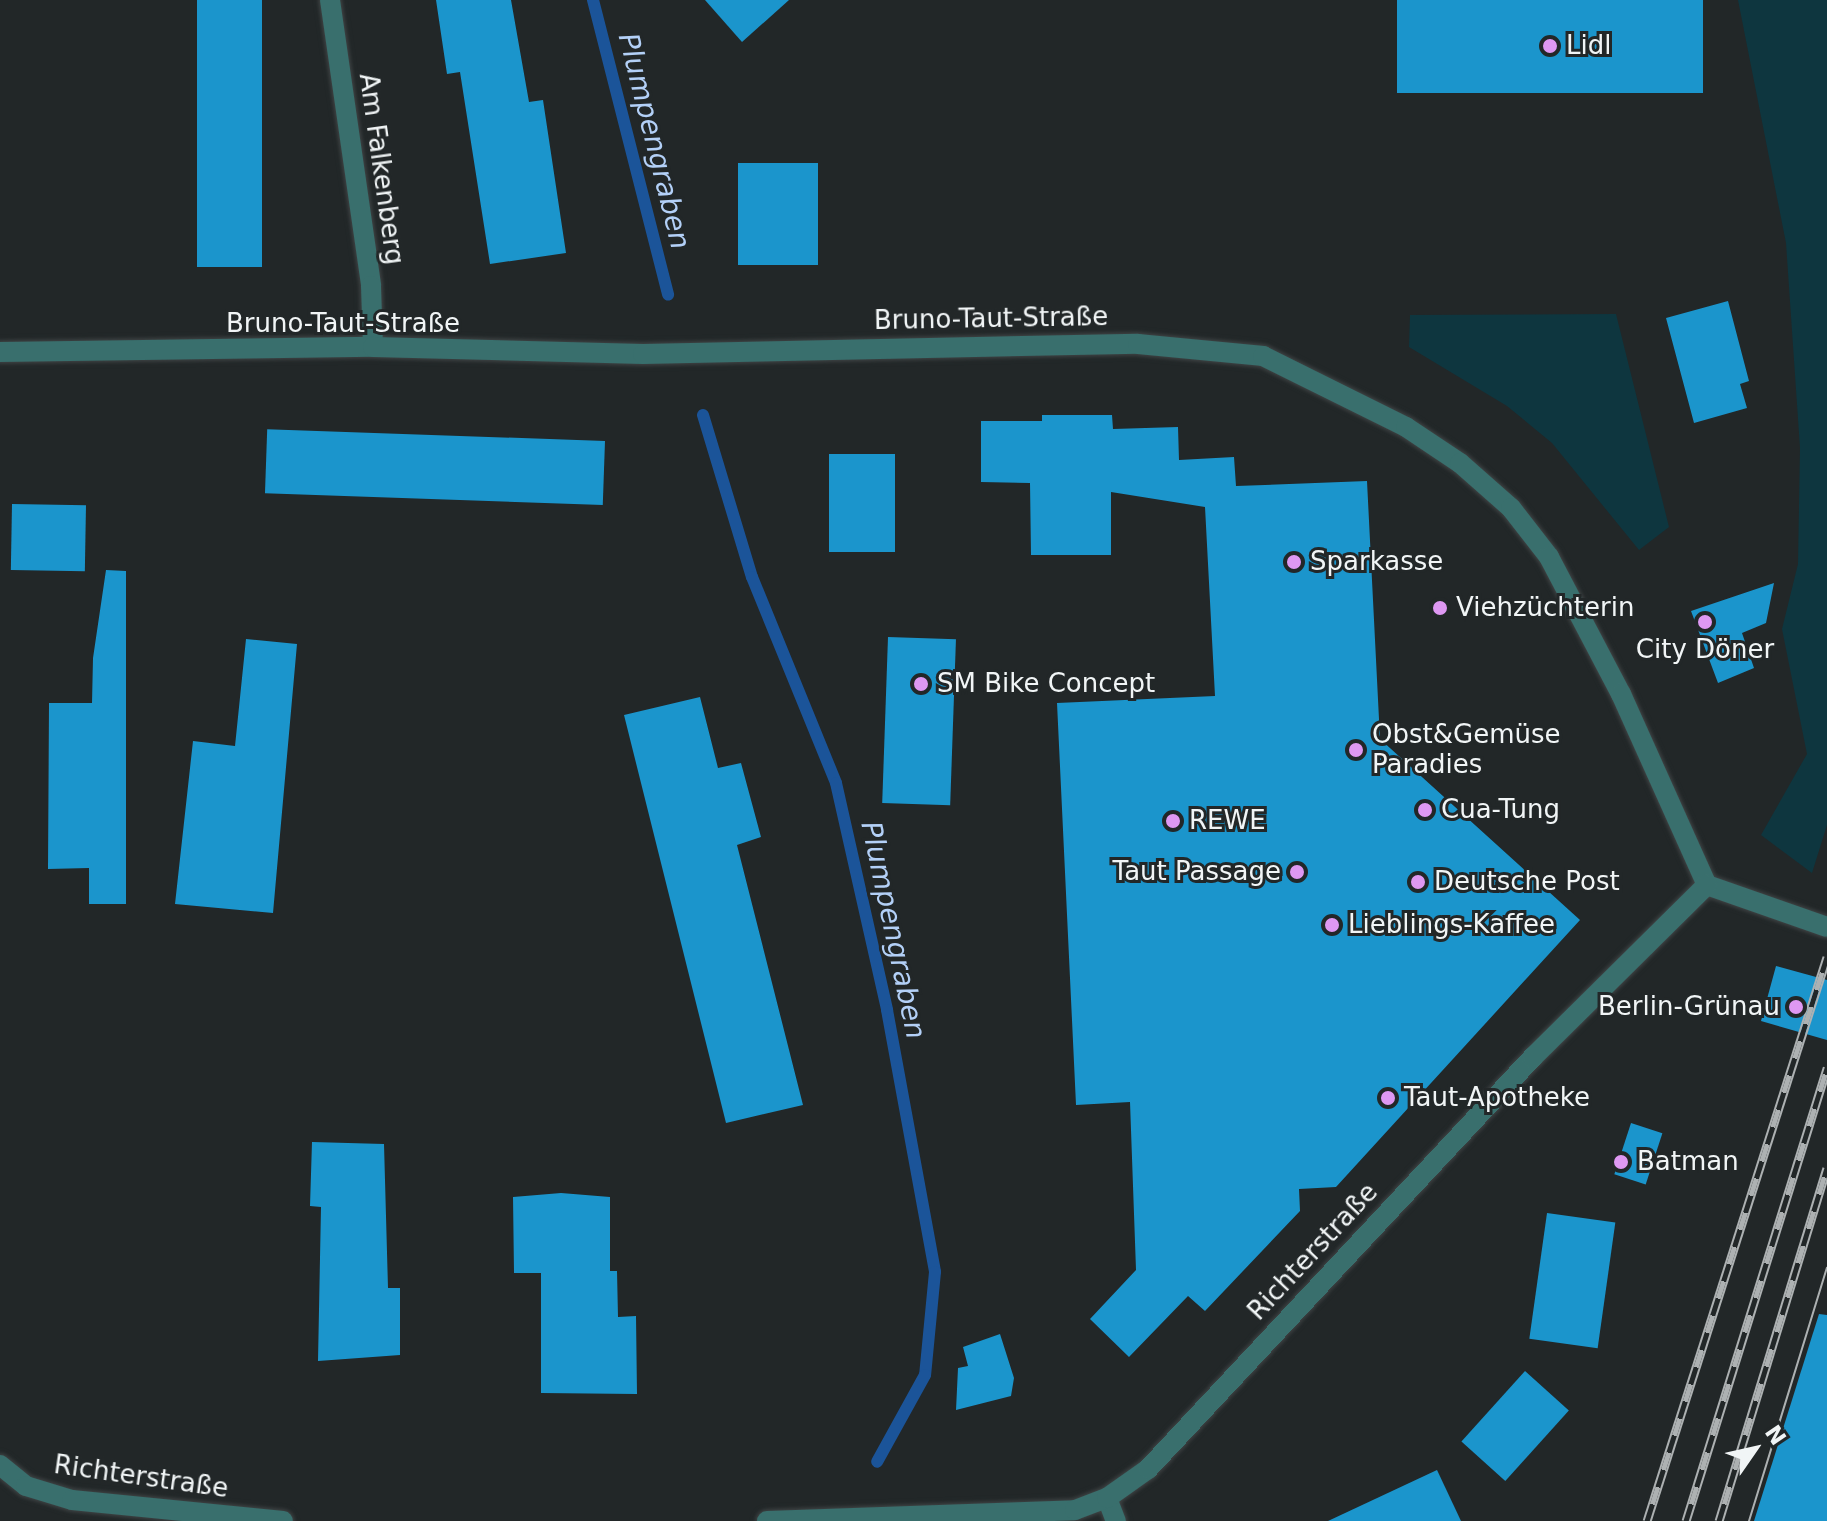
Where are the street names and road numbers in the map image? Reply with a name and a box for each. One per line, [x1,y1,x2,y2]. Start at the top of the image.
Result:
street label: Am Falkenberg [352,71,410,267]
street label: Bruno-Taut-Straße [874,301,1108,337]
street label: Bruno-Taut-Straße [226,308,460,340]
street label: Richterstraße [1242,1177,1384,1327]
street label: Richterstraße [52,1449,230,1505]

